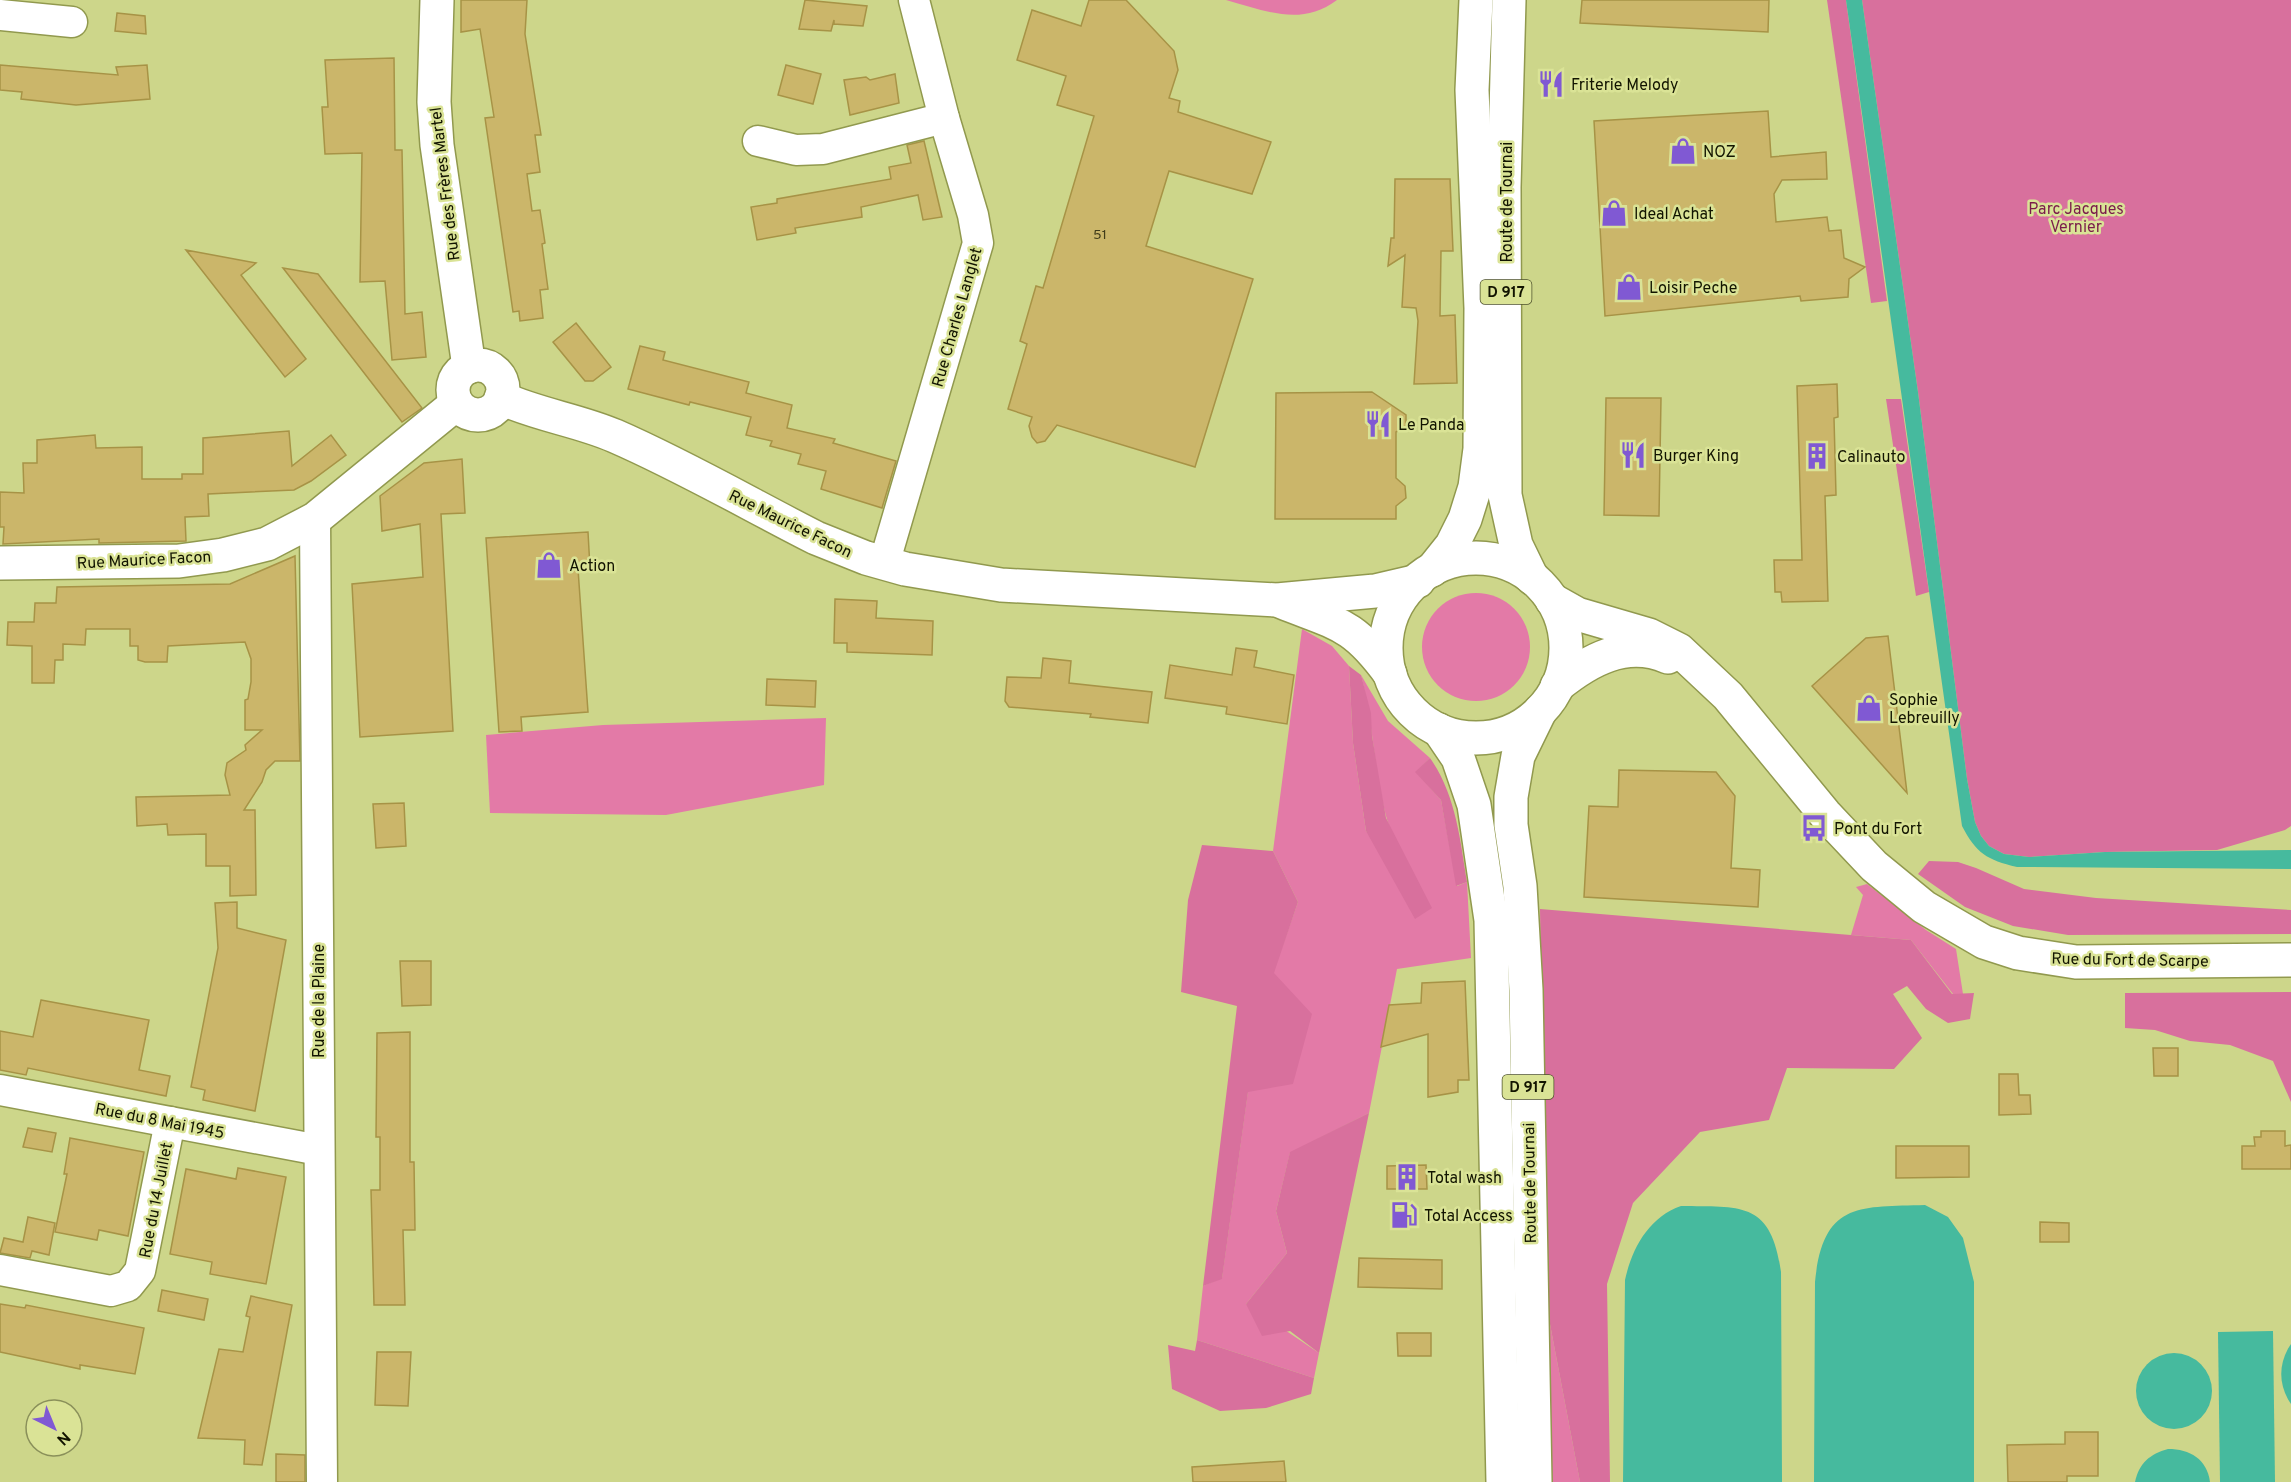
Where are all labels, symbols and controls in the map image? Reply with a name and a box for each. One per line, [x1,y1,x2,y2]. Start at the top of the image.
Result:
restaurant icon: Friterie Melody [1536,69,1566,99]
place label: Friterie Melody [1571,76,1679,96]
street label: Rue des Frères Martel [427,106,465,262]
shop icon: NOZ [1668,136,1698,166]
street label: Route de Tournai [1498,142,1518,262]
place label: NOZ [1703,143,1736,163]
shop icon: Ideal Achat [1599,198,1629,228]
park label: Parc Jacques Vernier [2028,200,2124,238]
place label: Ideal Achat [1634,205,1714,225]
house number: 51 [1093,227,1107,244]
street label: Rue Charles Langlet [928,245,987,390]
shop icon: Loisir Peche [1614,272,1644,302]
place label: Loisir Peche [1649,279,1737,299]
road number: D 917 [1480,280,1532,304]
restaurant icon: Le Panda [1363,409,1393,439]
place label: Le Panda [1398,416,1464,436]
restaurant icon: Burger King [1618,440,1648,470]
building icon: Calinauto [1802,441,1832,471]
place label: Burger King [1653,447,1739,467]
place label: Calinauto [1837,448,1905,468]
street label: Rue Maurice Facon [725,486,855,563]
street label: Rue Maurice Facon [76,547,212,575]
shop icon: Action [534,550,564,580]
place label: Action [569,557,615,577]
place label: Sophie Lebreuilly [1889,691,1960,729]
shop icon: Sophie Lebreuilly [1854,693,1884,723]
bus stop icon: Pont du Fort [1799,813,1829,843]
place label: Pont du Fort [1834,820,1922,840]
street label: Rue de la Plaine [310,944,330,1058]
street label: Rue du Fort de Scarpe [2051,950,2209,972]
road number: D 917 [1502,1075,1553,1099]
street label: Rue du 8 Mai 1945 [93,1100,226,1144]
street label: Route de Tournai [1520,1122,1542,1244]
street label: Rue du 14 Juillet [136,1141,178,1260]
building icon: Total wash [1392,1162,1422,1192]
place label: Total wash [1427,1169,1502,1189]
fuel station icon: Total Access [1389,1200,1419,1230]
place label: Total Access [1424,1207,1513,1227]
north arrow [24,1398,84,1458]
text: N [52,1426,74,1449]

